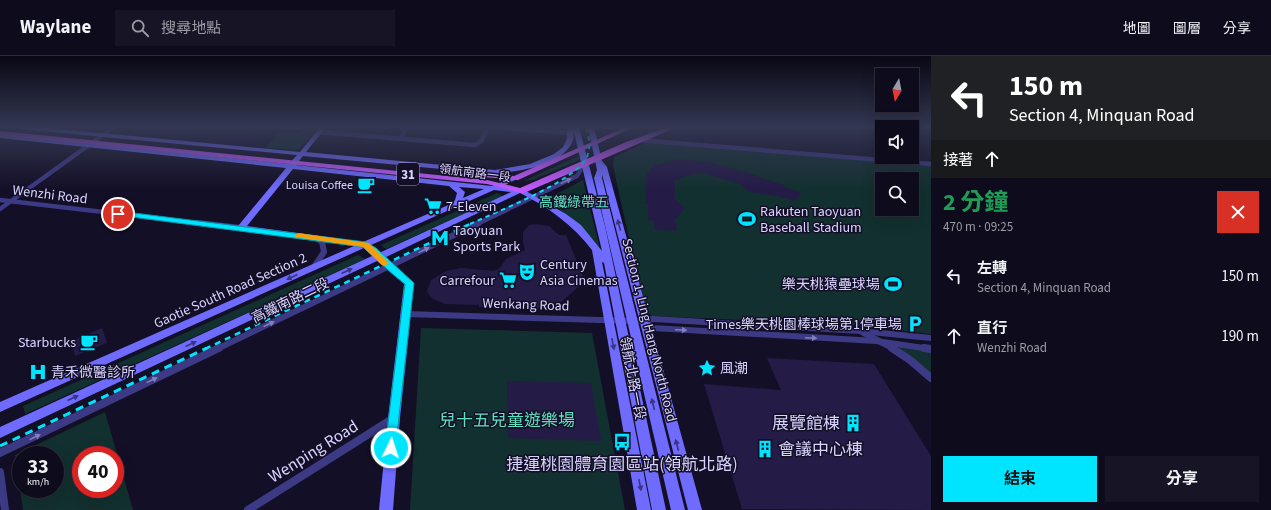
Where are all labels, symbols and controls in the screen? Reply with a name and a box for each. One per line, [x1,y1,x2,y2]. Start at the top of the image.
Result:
search box [115,10,395,46]
text: Waylane [20,14,91,41]
icon: search [129,17,151,39]
text: 搜尋地點 [161,18,221,39]
text: 地圖 [1123,19,1151,39]
text: 圖層 [1173,19,1201,39]
text: 分享 [1223,19,1251,39]
text: 150 m [1009,66,1083,106]
north arrow [875,68,919,112]
map controls [875,68,919,216]
icon: left [943,72,995,124]
text: Section 4, Minquan Road [1009,103,1195,128]
button: sound [875,120,919,164]
icon: ahead [981,148,1003,170]
text: 接著 [943,150,973,171]
street label: 領航南路一段 [438,161,512,186]
road number: 31 [397,163,419,185]
button: search [875,172,919,216]
cafe icon: Louisa Coffee [356,175,376,195]
place label: Louisa Coffee [286,177,353,194]
one-way arrow [560,178,572,184]
street label: Wenzhi Road [11,180,89,210]
text: 2 分鐘 [943,185,1008,220]
button: close [1217,191,1259,233]
park label: 高鐵綠帶五 [539,193,609,213]
supermarket icon: 7-Eleven [423,196,443,216]
pin [101,197,135,231]
place label: 7-Eleven [446,197,496,217]
place label: Rakuten Taoyuan Baseball Stadium [760,202,862,238]
icon: arrive [107,203,129,225]
sports icon: Rakuten Taoyuan Baseball Stadium [737,209,757,229]
text: 470 m · 09:25 [943,218,1013,236]
one-way arrow [616,219,622,231]
place label: Taoyuan Sports Park [453,221,520,257]
metro station icon: Taoyuan Sports Park [430,228,450,248]
street label: Section 1, Ling Hang North Road [617,236,682,424]
one-way arrow [418,247,429,253]
street label: Gaotie South Road Section 2 [151,248,310,334]
place label: Century Asia Cinemas [540,255,618,291]
text: 左轉 [977,258,1007,279]
theatre icon: Century Asia Cinemas [517,262,537,282]
icon: left [943,265,965,287]
text: 150 m [1221,266,1259,287]
one-way arrow [342,268,353,274]
supermarket icon: Carrefour [498,270,518,290]
place label: Carrefour [439,271,495,291]
street label: 高鐵南路二段 [248,273,333,328]
sports icon: 樂天桃猿壘球場 [883,274,903,294]
one-way arrow [285,275,297,281]
place label: 樂天桃猿壘球場 [782,275,880,295]
text: Section 4, Minquan Road [977,279,1111,297]
street label: Wenkang Road [482,293,570,317]
parking icon: Times樂天桃園棒球場第1停車場 [905,314,925,334]
place label: Times樂天桃園棒球場第1停車場 [706,315,902,335]
text: 直行 [977,318,1007,339]
one-way arrow [264,321,275,327]
icon: ahead [943,325,965,347]
one-way arrow [675,326,687,333]
text: 190 m [1221,326,1259,347]
cafe icon: Starbucks [79,332,99,352]
place label: Starbucks [18,333,76,353]
one-way arrow [805,334,817,341]
street label: 領航北路一段 [614,335,650,421]
one-way arrow [610,338,616,350]
text: Wenzhi Road [977,339,1047,357]
one-way arrow [186,341,197,347]
place icon: 風潮 [697,358,717,378]
place label: 風潮 [720,359,748,379]
hospital icon: 青禾微醫診所 [28,362,48,382]
place label: 青禾微醫診所 [51,363,135,383]
one-way arrow [147,377,158,383]
one-way arrow [68,395,80,401]
one-way arrow [649,398,655,410]
park label: 兒十五兒童遊樂場 [439,409,575,433]
place label: 展覽館棟 [772,412,840,436]
building icon: 展覽館棟 [843,413,863,433]
street label: Wenping Road [264,415,363,489]
position arrow [370,427,412,469]
bus stop icon: 捷運桃園體育園區站(領航北路) [612,432,632,452]
one-way arrow [29,434,41,440]
place label: 會議中心棟 [778,438,863,462]
one-way arrow [674,439,680,452]
building icon: 會議中心棟 [755,439,775,459]
speed limit sign: 40 [72,446,124,498]
text: 33 [27,453,49,481]
place label: 捷運桃園體育園區站(領航北路) [506,453,738,477]
button: 結束 [943,456,1097,502]
button: 分享 [1105,456,1259,502]
text: km/h [27,475,49,489]
one-way arrow [637,479,643,491]

